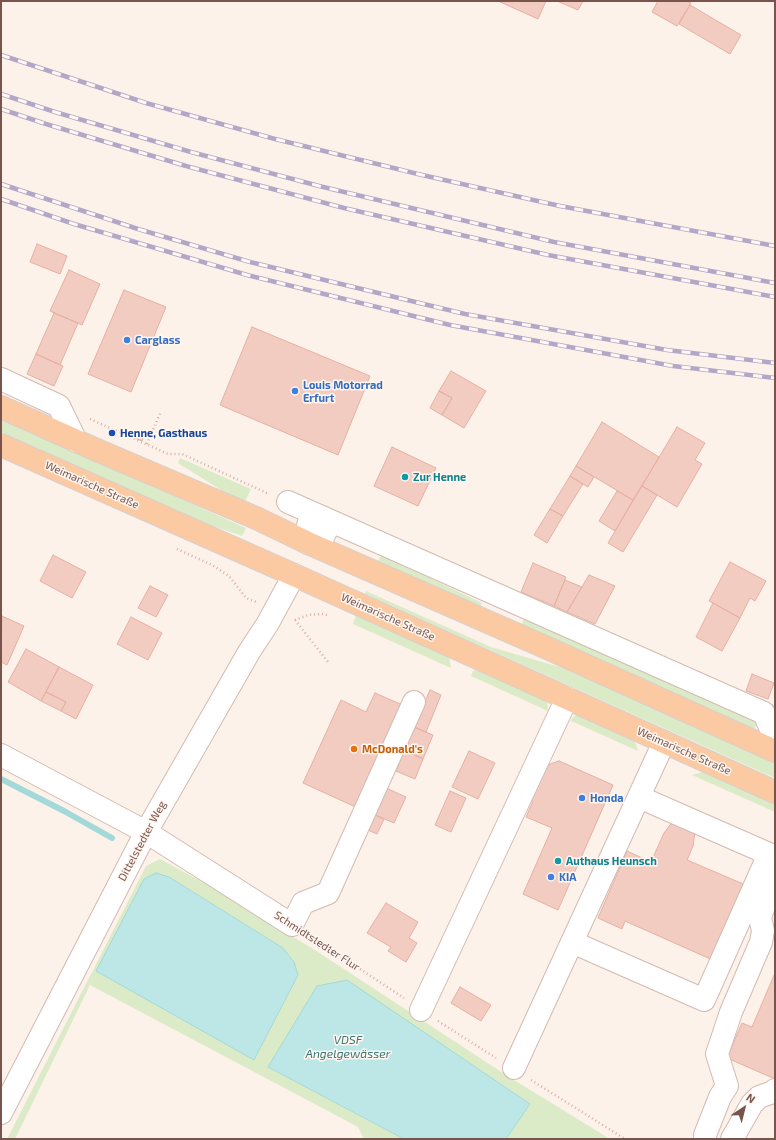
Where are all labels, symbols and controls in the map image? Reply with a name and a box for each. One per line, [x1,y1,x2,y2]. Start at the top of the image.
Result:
place label: Carglass [135,333,180,347]
marker: Carglass [122,335,132,345]
place label: Louis Motorrad Erfurt [303,378,383,404]
marker: Louis Motorrad Erfurt [290,386,300,396]
place label: Henne, Gasthaus [120,426,207,440]
marker: Henne, Gasthaus [107,428,117,438]
street label: Weimarische Straße [43,458,141,512]
place label: Zur Henne [413,470,466,484]
marker: Zur Henne [400,472,410,482]
street label: Weimarische Straße [339,590,437,644]
street label: Weimarische Straße [635,724,733,778]
place label: McDonald's [362,742,423,756]
marker: McDonald's [349,744,359,754]
place label: Honda [590,791,624,805]
marker: Honda [577,793,587,803]
street label: Dittelstedter Weg [115,799,169,883]
place label: Authaus Heunsch [566,854,657,868]
marker: Authaus Heunsch [553,856,563,866]
place label: KIA [559,870,576,884]
marker: KIA [546,872,556,882]
street label: Schmidtstedter Flur [272,908,362,974]
water label: VDSF Angelgewässer [305,1033,391,1061]
north arrow [724,1088,764,1128]
text: N [744,1090,758,1105]

